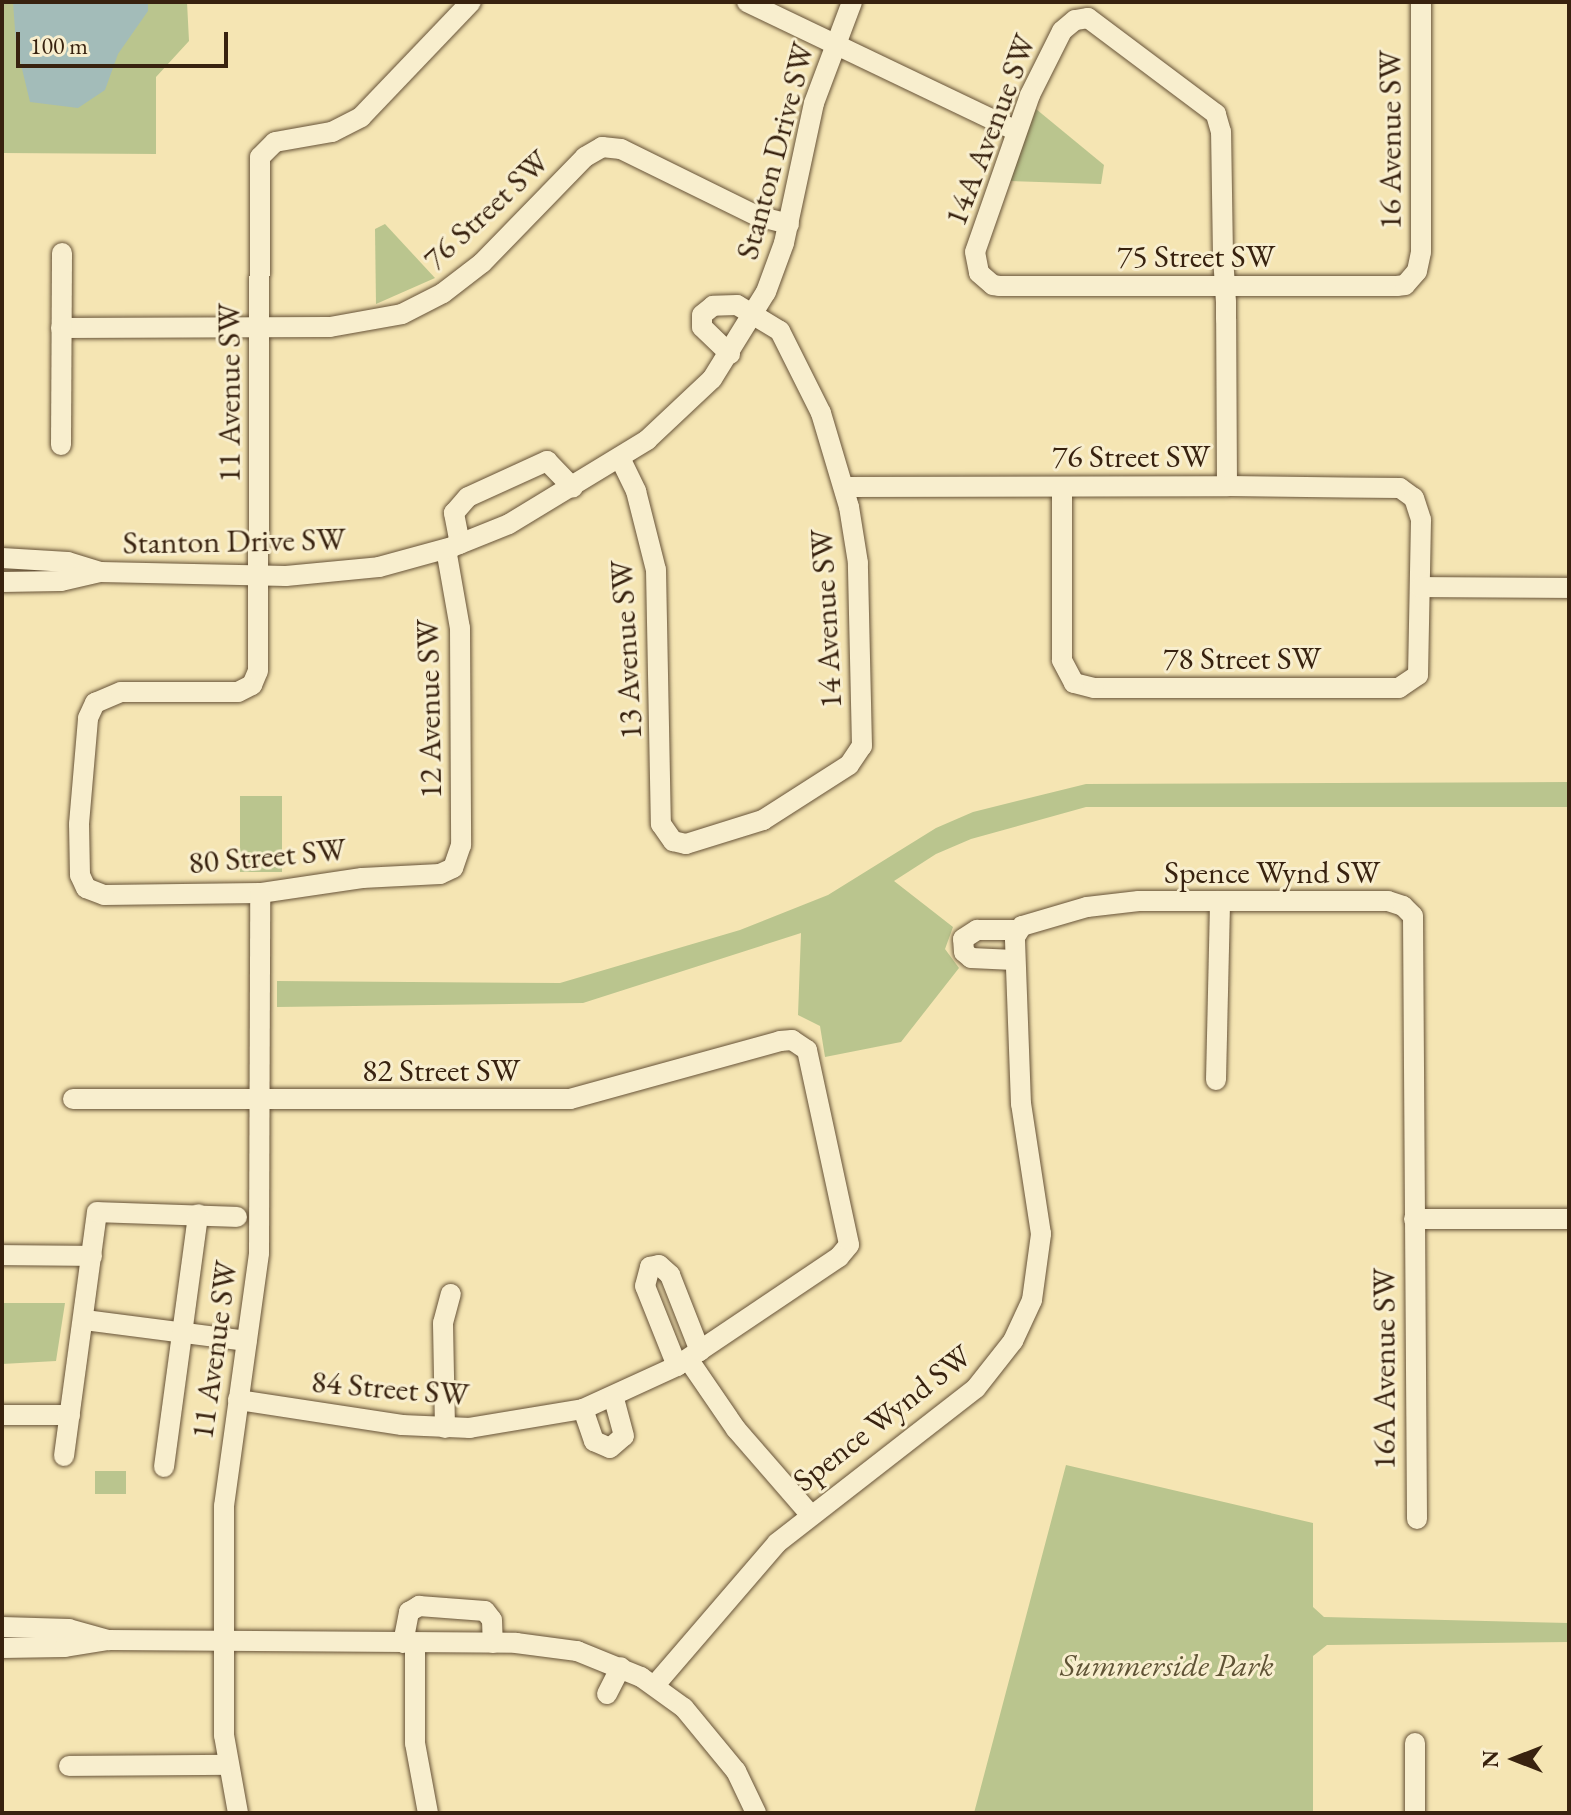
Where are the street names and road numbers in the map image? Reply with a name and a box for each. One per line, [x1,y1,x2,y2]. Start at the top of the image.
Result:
street label: 14A Avenue SW [936,29,1044,231]
street label: Stanton Drive SW [728,38,822,264]
street label: 16 Avenue SW [1371,50,1409,230]
street label: 76 Street SW [415,142,557,278]
street label: 75 Street SW [1117,237,1275,275]
street label: 11 Avenue SW [210,303,248,483]
street label: 76 Street SW [1052,437,1210,475]
street label: Stanton Drive SW [122,520,346,562]
street label: 14 Avenue SW [802,528,850,710]
street label: 13 Avenue SW [602,559,650,741]
street label: 12 Avenue SW [408,619,450,799]
street label: 78 Street SW [1163,639,1321,677]
street label: 80 Street SW [187,830,347,882]
street label: Spence Wynd SW [1164,853,1380,891]
street label: 82 Street SW [362,1051,520,1089]
street label: 11 Avenue SW [182,1258,246,1442]
street label: 16A Avenue SW [1365,1268,1403,1470]
street label: Spence Wynd SW [785,1336,979,1500]
street label: 84 Street SW [310,1362,470,1414]

